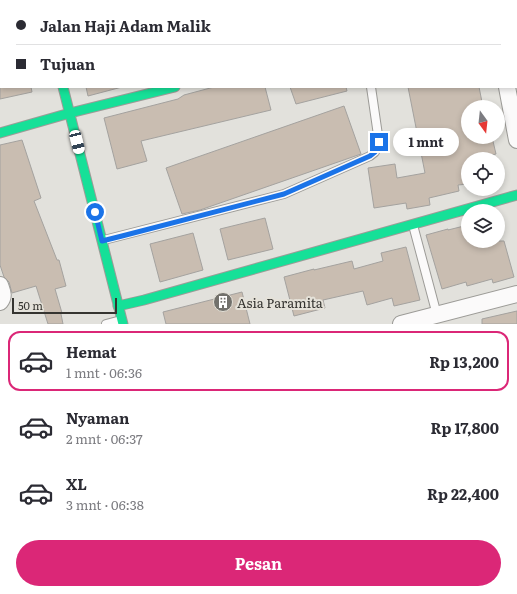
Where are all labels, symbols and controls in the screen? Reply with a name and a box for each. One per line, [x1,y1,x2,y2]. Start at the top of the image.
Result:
text: Jalan Haji Adam Malik [40,14,211,37]
text: Tujuan [40,52,95,75]
north arrow [461,100,505,144]
map controls [461,100,505,248]
callout: 1 mnt [393,128,459,156]
car [68,129,86,155]
text: 1 mnt [408,132,444,151]
route end [370,133,388,151]
button: locate [461,152,505,196]
route start [86,203,104,221]
button: layers [461,204,505,248]
building icon: Asia Paramita [212,291,234,313]
place label: Asia Paramita [237,293,323,312]
scale bar [12,296,117,315]
text: 50 m [18,297,43,313]
text: Hemat [66,340,117,363]
icon: car [18,343,54,379]
text: Rp 13,200 [429,350,499,373]
text: 1 mnt · 06:36 [66,363,142,382]
text: Nyaman [66,406,129,429]
icon: car [18,409,54,445]
text: Rp 17,800 [431,416,499,439]
text: 2 mnt · 06:37 [66,429,143,448]
text: XL [66,472,87,495]
icon: car [18,475,54,511]
text: Rp 22,400 [427,482,499,505]
text: 3 mnt · 06:38 [66,495,144,514]
button: Pesan [16,540,501,586]

